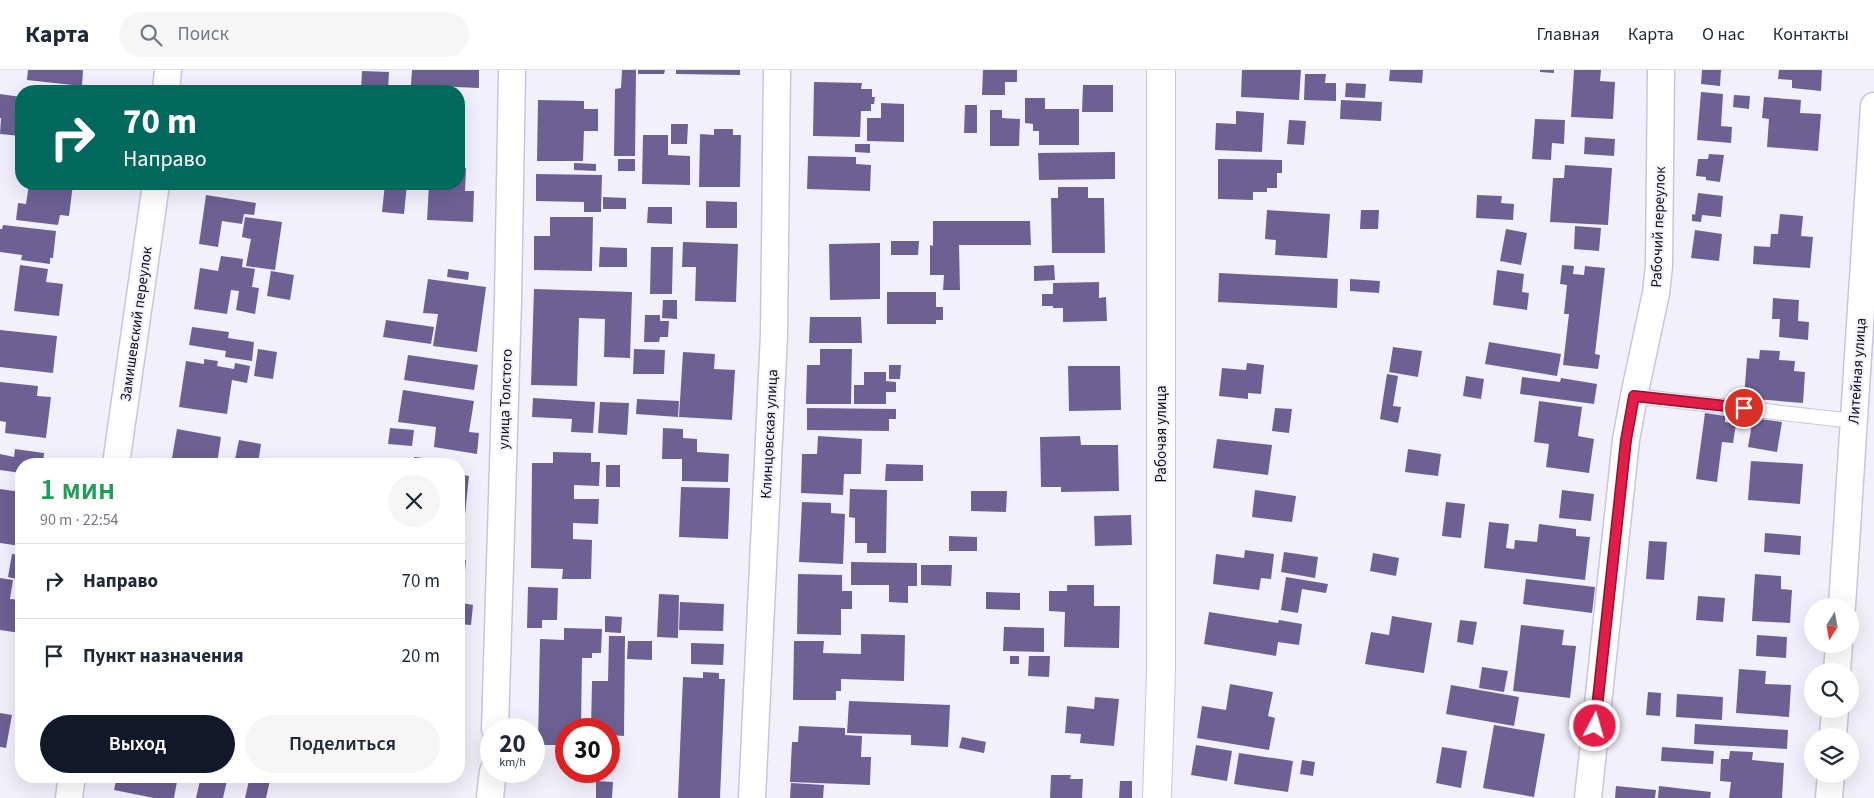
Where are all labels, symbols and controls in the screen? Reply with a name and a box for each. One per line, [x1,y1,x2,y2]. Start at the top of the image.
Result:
search box [119,12,469,57]
text: Карта [25,17,89,52]
icon: search [137,21,165,49]
text: Поиск [177,21,229,48]
text: Главная [1537,22,1600,47]
text: Карта [1628,22,1674,47]
text: О нас [1702,22,1745,47]
text: Контакты [1773,22,1849,47]
text: 70 m [123,97,197,147]
icon: right [40,105,105,170]
text: Направо [123,143,207,175]
street label: Рабочий переулок [1646,165,1671,288]
street label: Замишевский переулок [115,245,158,403]
street label: Литейная улица [1843,317,1872,425]
street label: улица Толстого [493,348,518,450]
street label: Клинцовская улица [756,369,783,499]
street label: Рабочая улица [1151,386,1172,483]
pin [1723,387,1765,429]
icon: arrive [1730,394,1758,422]
text: 1 мин [40,468,115,511]
button: close [388,475,440,527]
text: 90 m · 22:54 [40,509,119,531]
icon: right [40,567,68,595]
text: Направо [83,568,158,595]
text: 70 m [402,568,440,595]
north arrow [1804,598,1859,652]
map controls [1804,598,1859,783]
icon: arrive [40,642,68,670]
text: Пункт назначения [83,643,244,670]
text: 20 m [402,643,440,670]
button: search [1804,663,1859,718]
position arrow [1568,699,1620,751]
button: Выход [40,715,235,773]
button: Поделиться [245,715,440,773]
speed limit sign: 30 [555,718,620,783]
text: 20 [499,726,526,762]
button: layers [1804,728,1859,783]
text: km/h [499,754,526,771]

